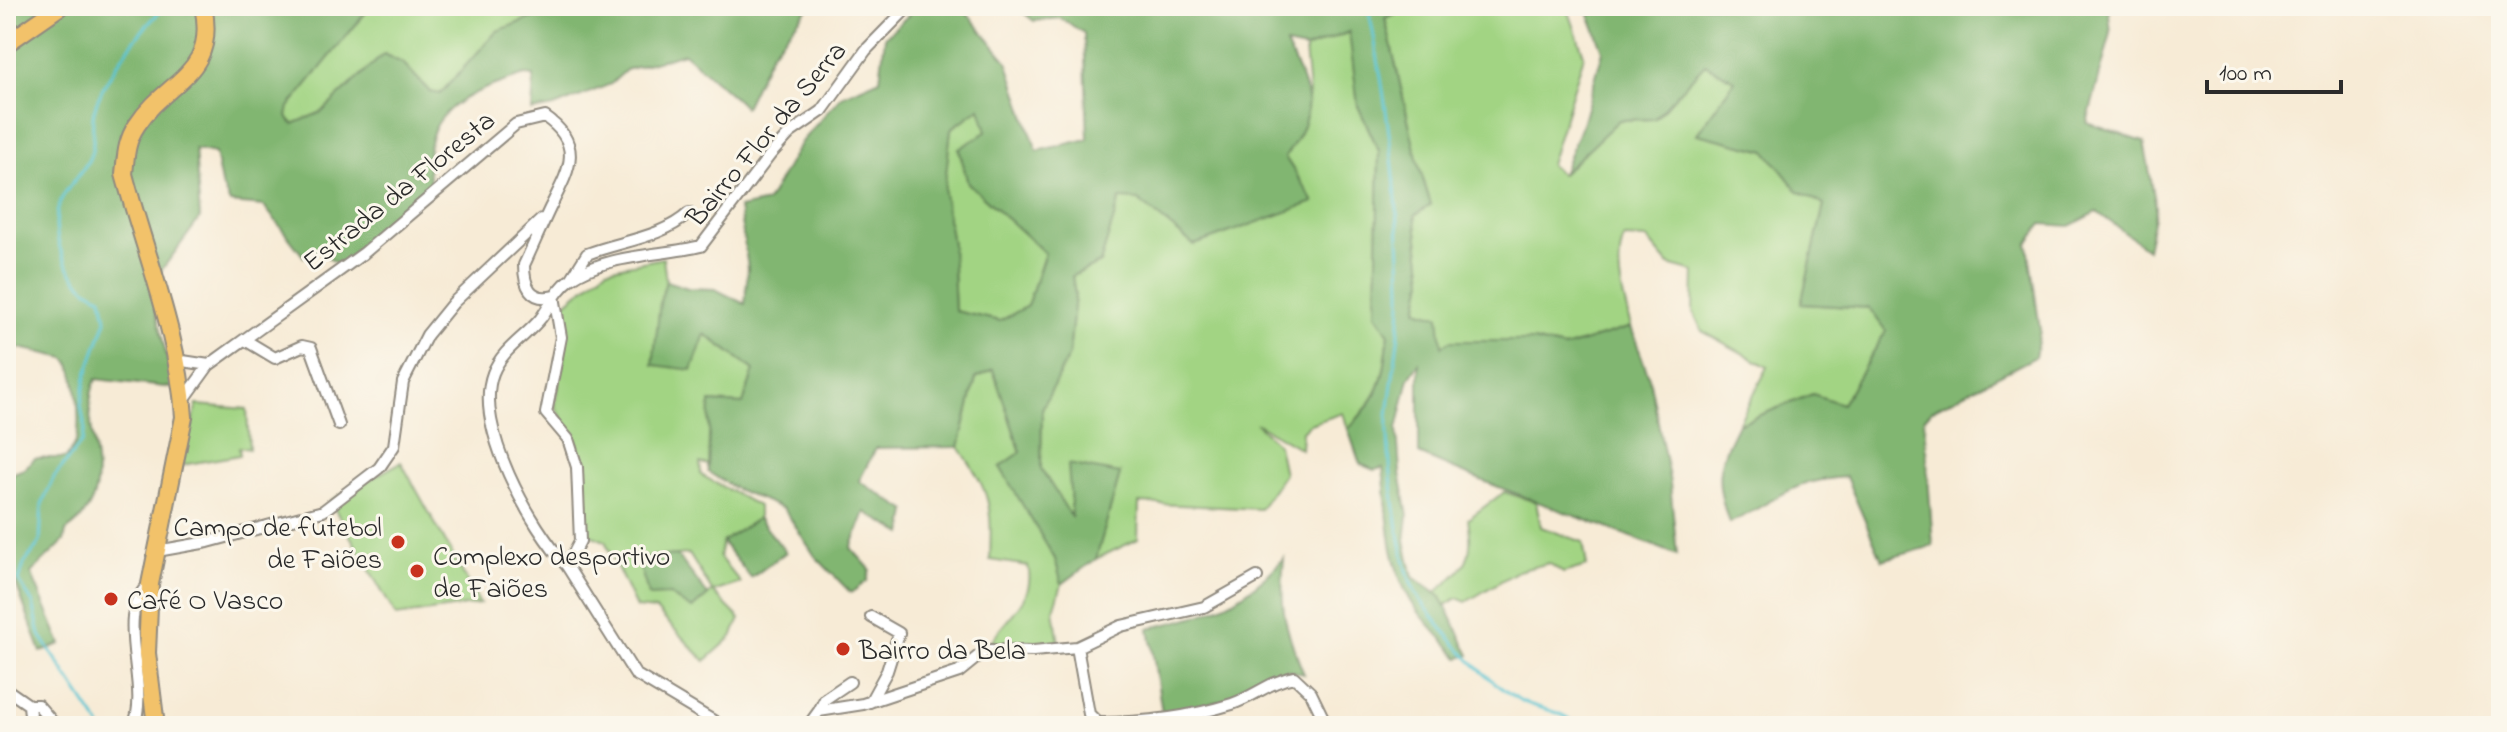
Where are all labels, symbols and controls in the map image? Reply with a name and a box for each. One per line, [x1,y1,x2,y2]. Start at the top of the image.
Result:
street label: Bairro Flor da Serra [677,33,858,238]
scale bar [2207,44,2341,94]
text: 100 m [2219,57,2272,92]
street label: Estrada da Floresta [295,102,505,283]
place label: Campo de futebol de Faiões [174,509,382,582]
marker: Campo de futebol de Faiões [389,533,407,551]
place label: Complexo desportivo de Faiões [433,538,670,611]
marker: Complexo desportivo de Faiões [408,562,426,580]
place label: Café O Vasco [127,582,283,623]
marker: Café O Vasco [102,590,120,608]
place label: Bairro da Bela [858,632,1026,673]
marker: Bairro da Bela [834,640,852,658]

